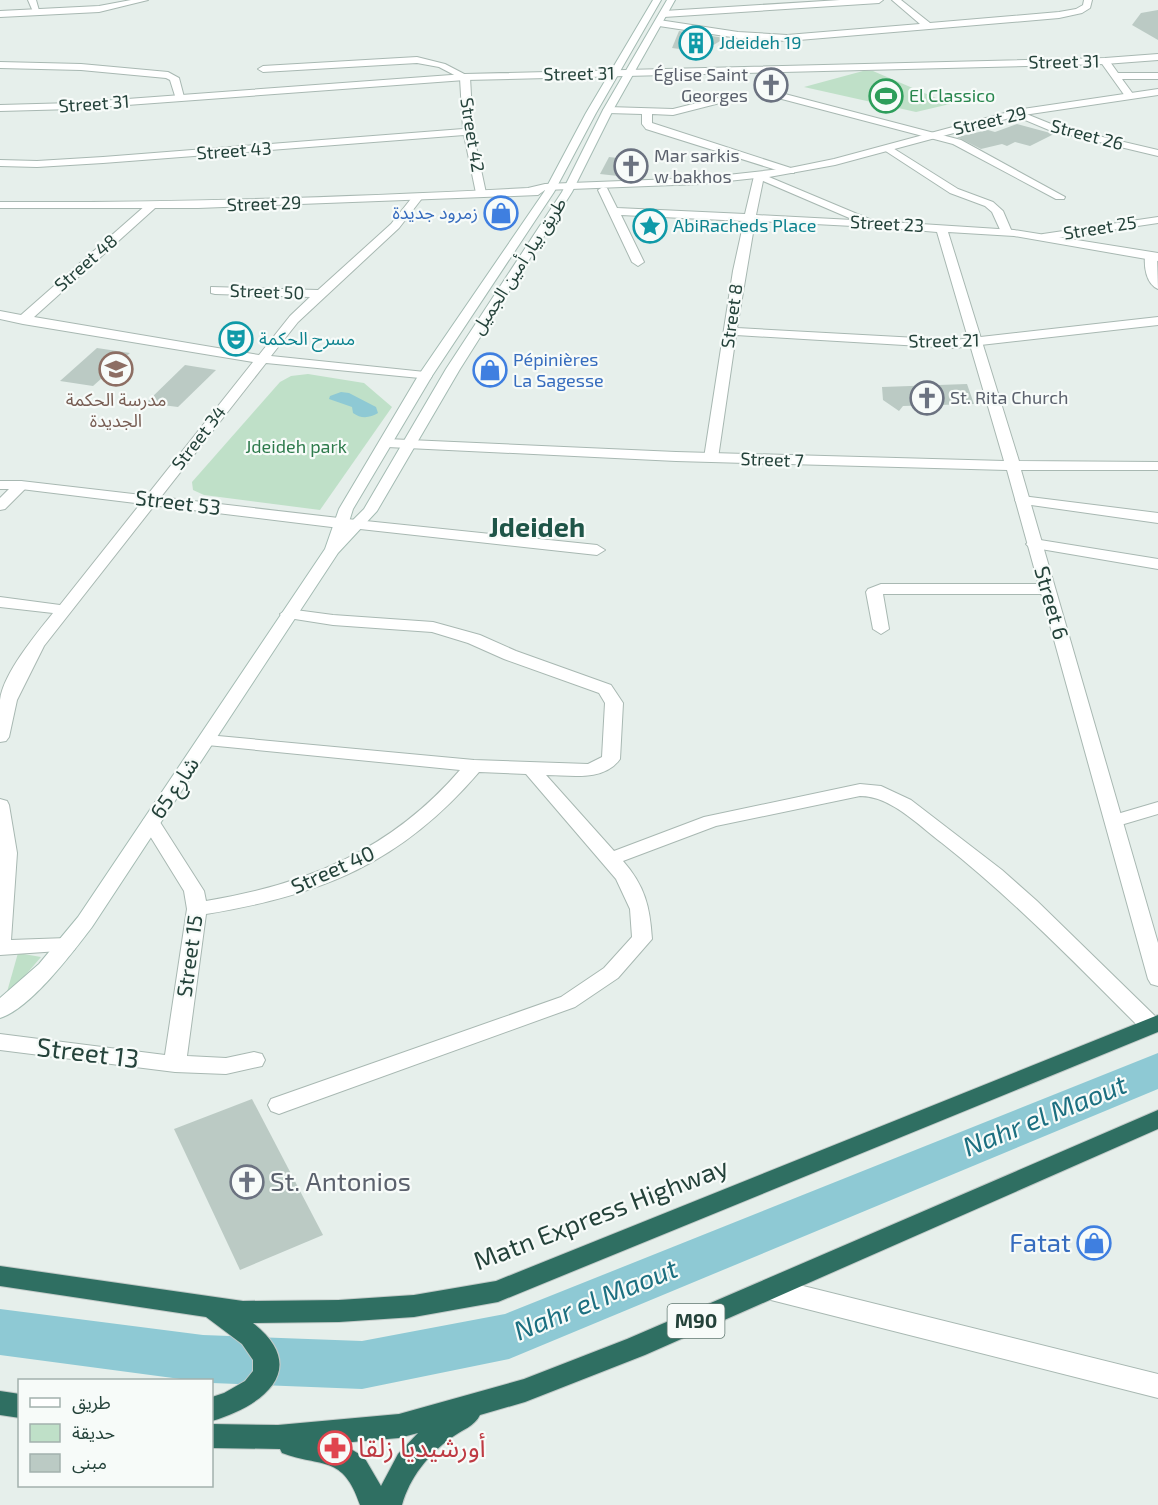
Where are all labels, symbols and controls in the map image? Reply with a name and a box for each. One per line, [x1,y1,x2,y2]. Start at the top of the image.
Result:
building icon: Jdeideh 19 [678,25,714,61]
place label: Jdeideh 19 [719,31,801,53]
street label: Street 31 [1028,49,1100,73]
street label: Street 31 [543,61,615,85]
place label: Église Saint Georges [653,63,748,106]
church icon: Église Saint Georges [753,67,789,103]
sports icon: El Classico [868,78,904,114]
place label: El Classico [909,84,995,106]
street label: Street 31 [58,90,130,116]
street label: Street 42 [456,96,490,174]
street label: Street 29 [951,101,1029,139]
street label: Street 26 [1048,114,1126,154]
street label: Street 43 [196,136,272,164]
place label: Mar sarkis w bakhos [654,144,740,187]
church icon: Mar sarkis w bakhos [613,148,649,184]
street label: Street 29 [226,191,302,215]
street label: طريق بيار أمين الجميل [466,193,571,338]
shop icon: زمرود جديدة [483,195,519,231]
place label: زمرود جديدة [392,201,478,224]
place icon: AbiRacheds Place [632,208,668,244]
street label: Street 23 [849,210,925,236]
street label: Street 25 [1062,210,1138,244]
place label: AbiRacheds Place [673,214,817,236]
street label: Street 48 [49,229,121,295]
street label: Street 50 [229,279,305,303]
street label: Street 8 [716,282,746,350]
theatre icon: مسرح الحكمة [218,321,254,357]
place label: مسرح الحكمة [259,327,355,352]
street label: Street 21 [908,328,980,352]
place label: Pépinières La Sagesse [513,348,604,391]
school or university icon: مدرسة الحكمة الجديدة [98,351,134,387]
shop icon: Pépinières La Sagesse [472,352,508,388]
church icon: St. Rita Church [909,380,945,416]
place label: St. Rita Church [950,386,1069,408]
place label: مدرسة الحكمة الجديدة [66,388,166,431]
street label: Street 34 [166,401,230,474]
park label: Jdeideh park [245,435,347,457]
street label: Street 7 [740,447,804,471]
street label: Street 53 [134,484,222,519]
district label: Jdeideh [489,510,585,542]
street label: Street 6 [1030,563,1075,642]
street label: شارع 65 [144,752,207,825]
street label: Street 40 [287,839,378,898]
street label: Street 15 [170,913,207,998]
street label: Street 13 [35,1030,141,1073]
water label: Nahr el Maout [958,1066,1132,1162]
street label: Matn Express Highway [469,1150,732,1276]
church icon: St. Antonios [229,1164,265,1200]
place label: St. Antonios [270,1165,411,1196]
shop icon: Fatat [1076,1225,1112,1261]
place label: Fatat [1009,1226,1071,1257]
water label: Nahr el Maout [509,1250,683,1346]
road number: M90 [668,1304,724,1338]
legend [18,1379,213,1487]
text: طريق [72,1391,111,1414]
text: حديقة [72,1421,115,1443]
pharmacy icon: أورشيديا زلقا [317,1430,353,1466]
place label: أورشيديا زلقا [358,1431,486,1463]
text: مبنى [72,1451,107,1474]

